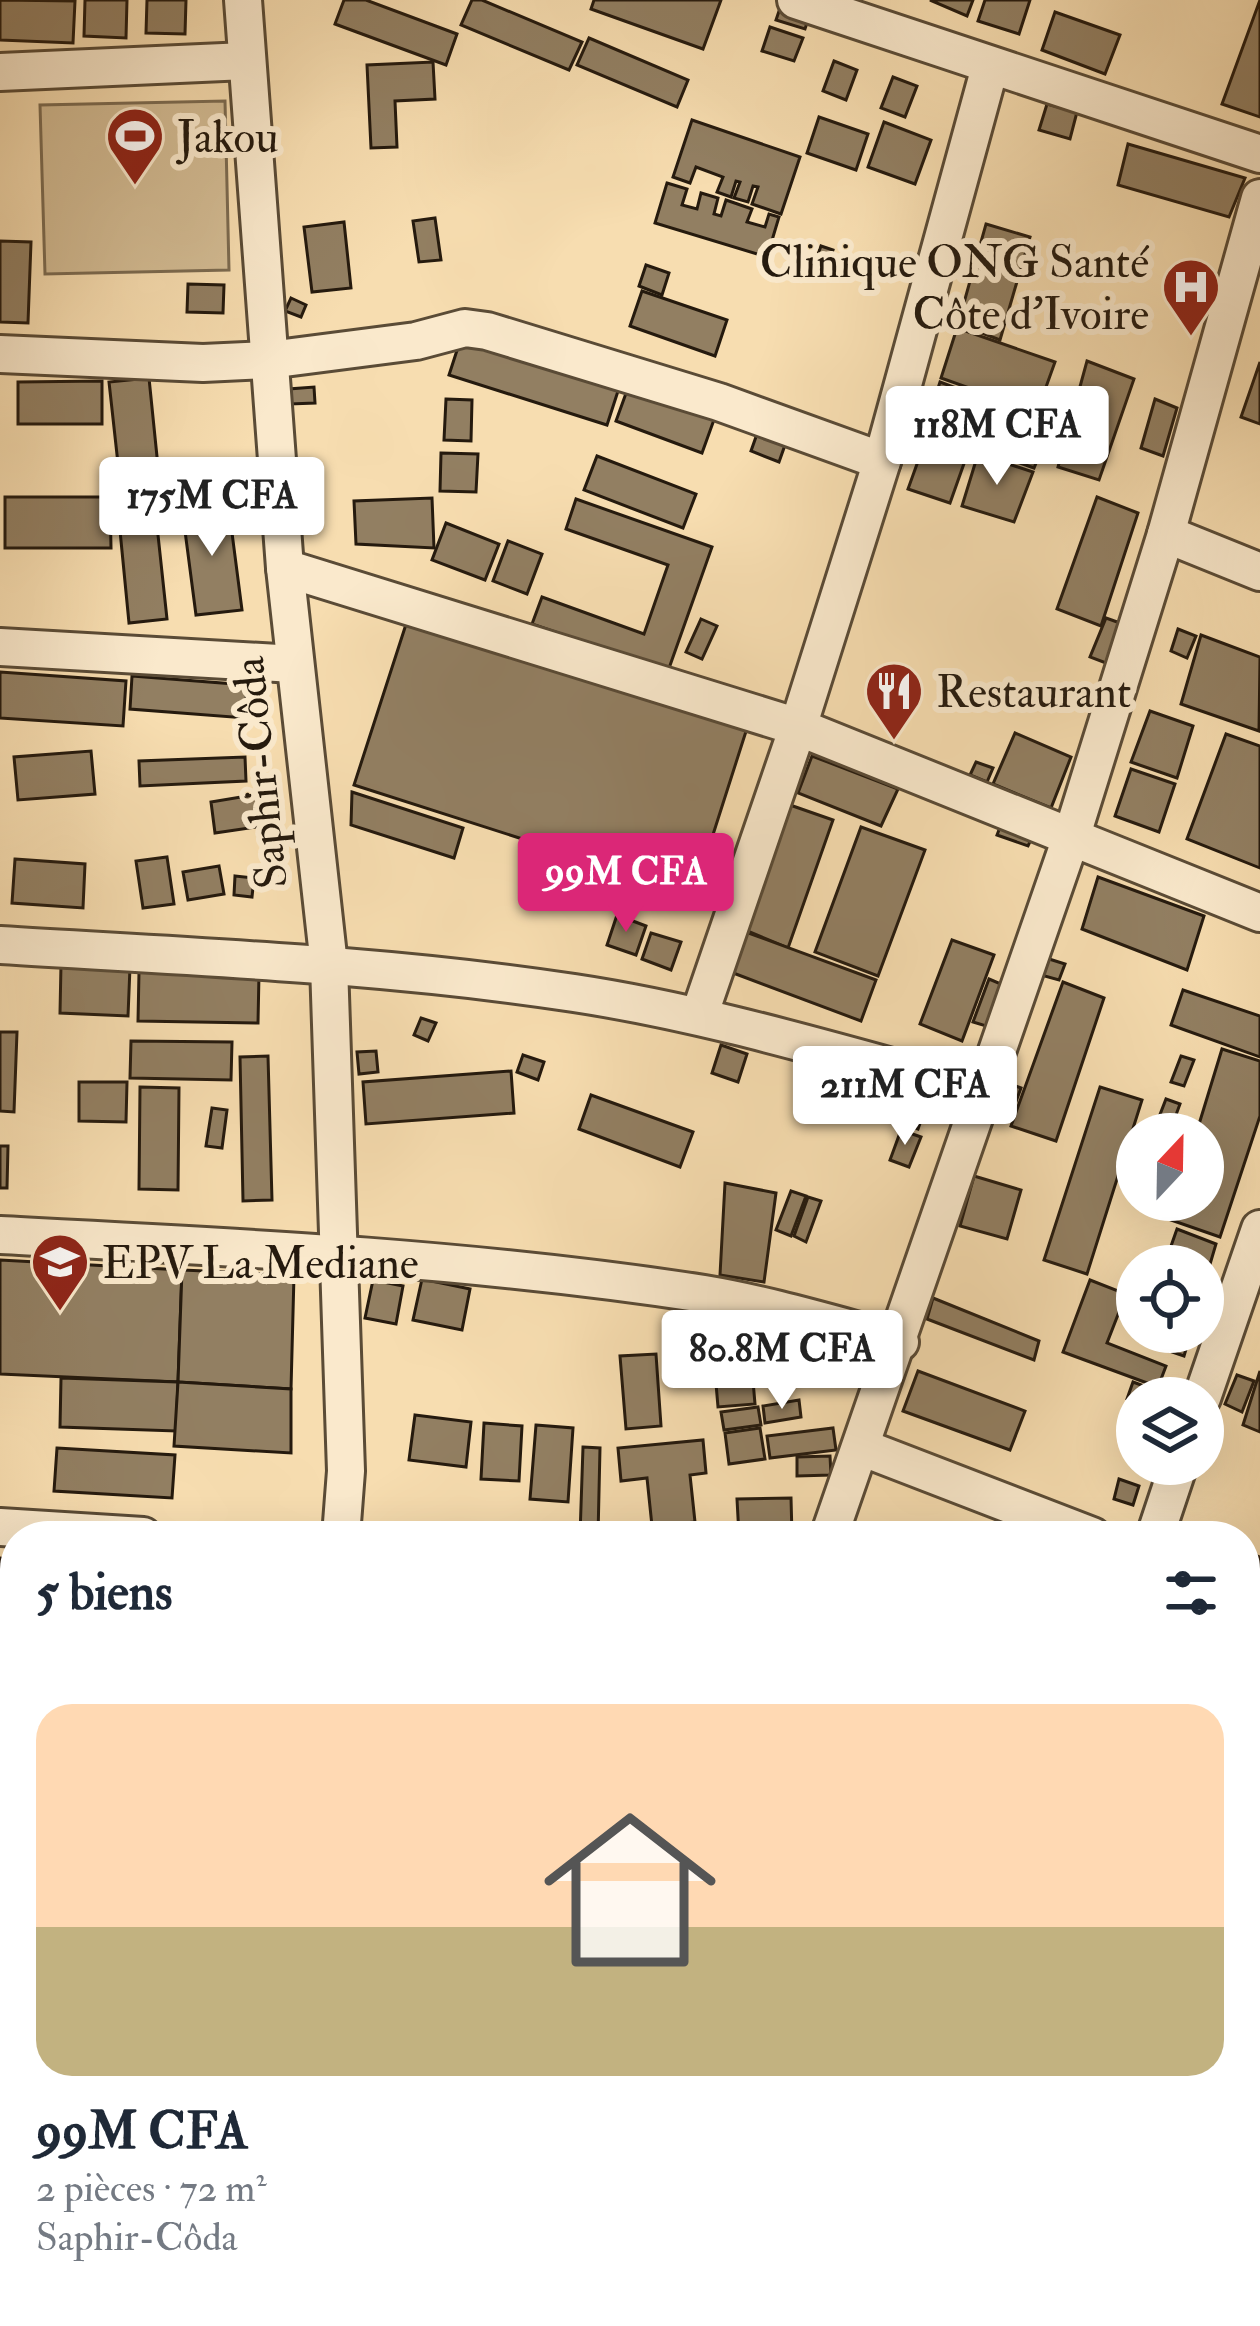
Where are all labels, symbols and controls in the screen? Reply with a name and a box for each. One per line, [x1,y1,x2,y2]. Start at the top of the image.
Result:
sports icon: Jakou [104,105,166,187]
place label: Jakou [175,110,278,166]
place label: Clinique ONG Santé Côte d'Ivoire [760,235,1149,343]
hospital icon: Clinique ONG Santé Côte d'Ivoire [1160,256,1222,338]
pin: 118M CFA [873,386,1121,488]
text: 118M CFA [913,400,1081,449]
pin: 175M CFA [88,457,336,559]
text: 175M CFA [126,471,298,520]
street label: Saphir-Côda [221,654,301,891]
restaurant icon: Restaurant [863,660,925,742]
place label: Restaurant [936,665,1131,721]
pin: 99M CFA [515,833,737,935]
text: 99M CFA [545,847,707,896]
pin: 211M CFA [781,1046,1029,1148]
text: 211M CFA [820,1060,990,1109]
north arrow [1116,1113,1224,1221]
map controls [1116,1113,1224,1485]
school or university icon: EPV La Mediane [29,1231,91,1313]
place label: EPV La Mediane [102,1236,419,1292]
button: locate [1116,1245,1224,1353]
pin: 80.8M CFA [645,1310,919,1412]
text: 80.8M CFA [689,1324,875,1373]
button: layers [1116,1377,1224,1485]
icon: filters [1158,1560,1224,1626]
text: 5 biens [36,1561,172,1625]
icon: home [522,1782,738,1998]
text: 99M CFA [36,2100,248,2164]
text: 2 pièces · 72 m² [36,2164,267,2213]
text: Saphir-Côda [36,2213,238,2262]

